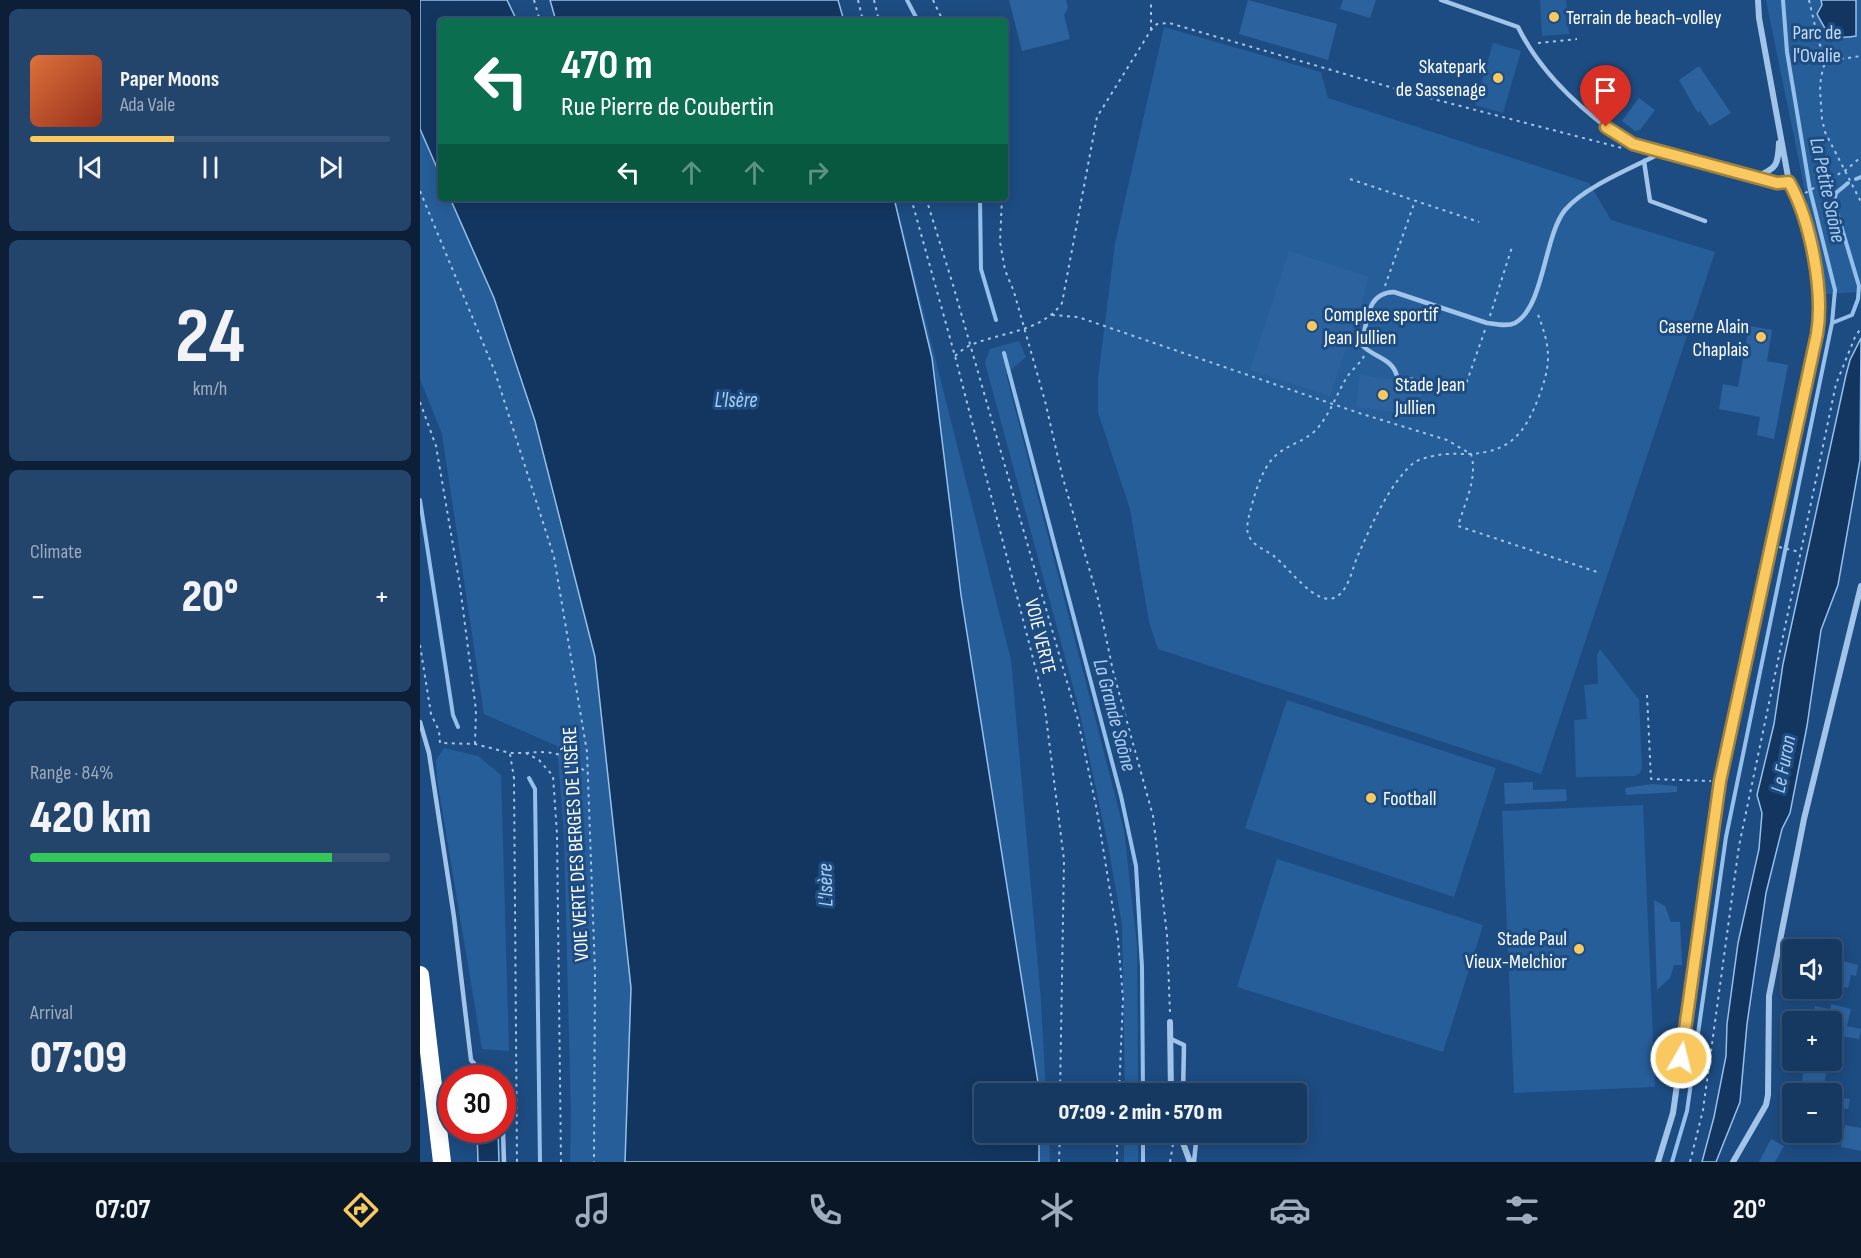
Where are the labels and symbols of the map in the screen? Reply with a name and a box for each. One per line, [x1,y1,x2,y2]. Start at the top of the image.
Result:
place label: Terrain de beach-volley [1566,6,1722,30]
marker: Terrain de beach-volley [1547,10,1561,24]
park label: Parc de l'Ovalie [1793,21,1841,68]
place label: Skatepark de Sassenage [1396,55,1486,102]
pin [1580,65,1631,127]
marker: Skatepark de Sassenage [1491,71,1505,85]
water label: La Petite Saône [1804,135,1851,245]
place label: Complexe sportif Jean Jullien [1323,303,1438,350]
place label: Caserne Alain Chaplais [1659,315,1749,362]
marker: Complexe sportif Jean Jullien [1305,319,1319,333]
marker: Caserne Alain Chaplais [1754,330,1768,344]
place label: Stade Jean Jullien [1394,373,1465,420]
water label: L'Isère [714,388,758,413]
marker: Stade Jean Jullien [1376,388,1390,402]
street label: VOIE VERTE [1019,596,1061,676]
water label: La Grande Saône [1088,656,1142,774]
street label: VOIE VERTE DES BERGES DE L'ISÈRE [558,726,594,962]
water label: Le Furon [1766,733,1801,795]
place label: Football [1383,787,1436,811]
marker: Football [1364,791,1378,805]
water label: L'Isère [813,863,838,907]
place label: Stade Paul Vieux-Melchior [1465,927,1567,974]
marker: Stade Paul Vieux-Melchior [1572,942,1586,956]
position arrow [1649,1026,1713,1090]
speed limit sign: 30 [438,1065,516,1143]

